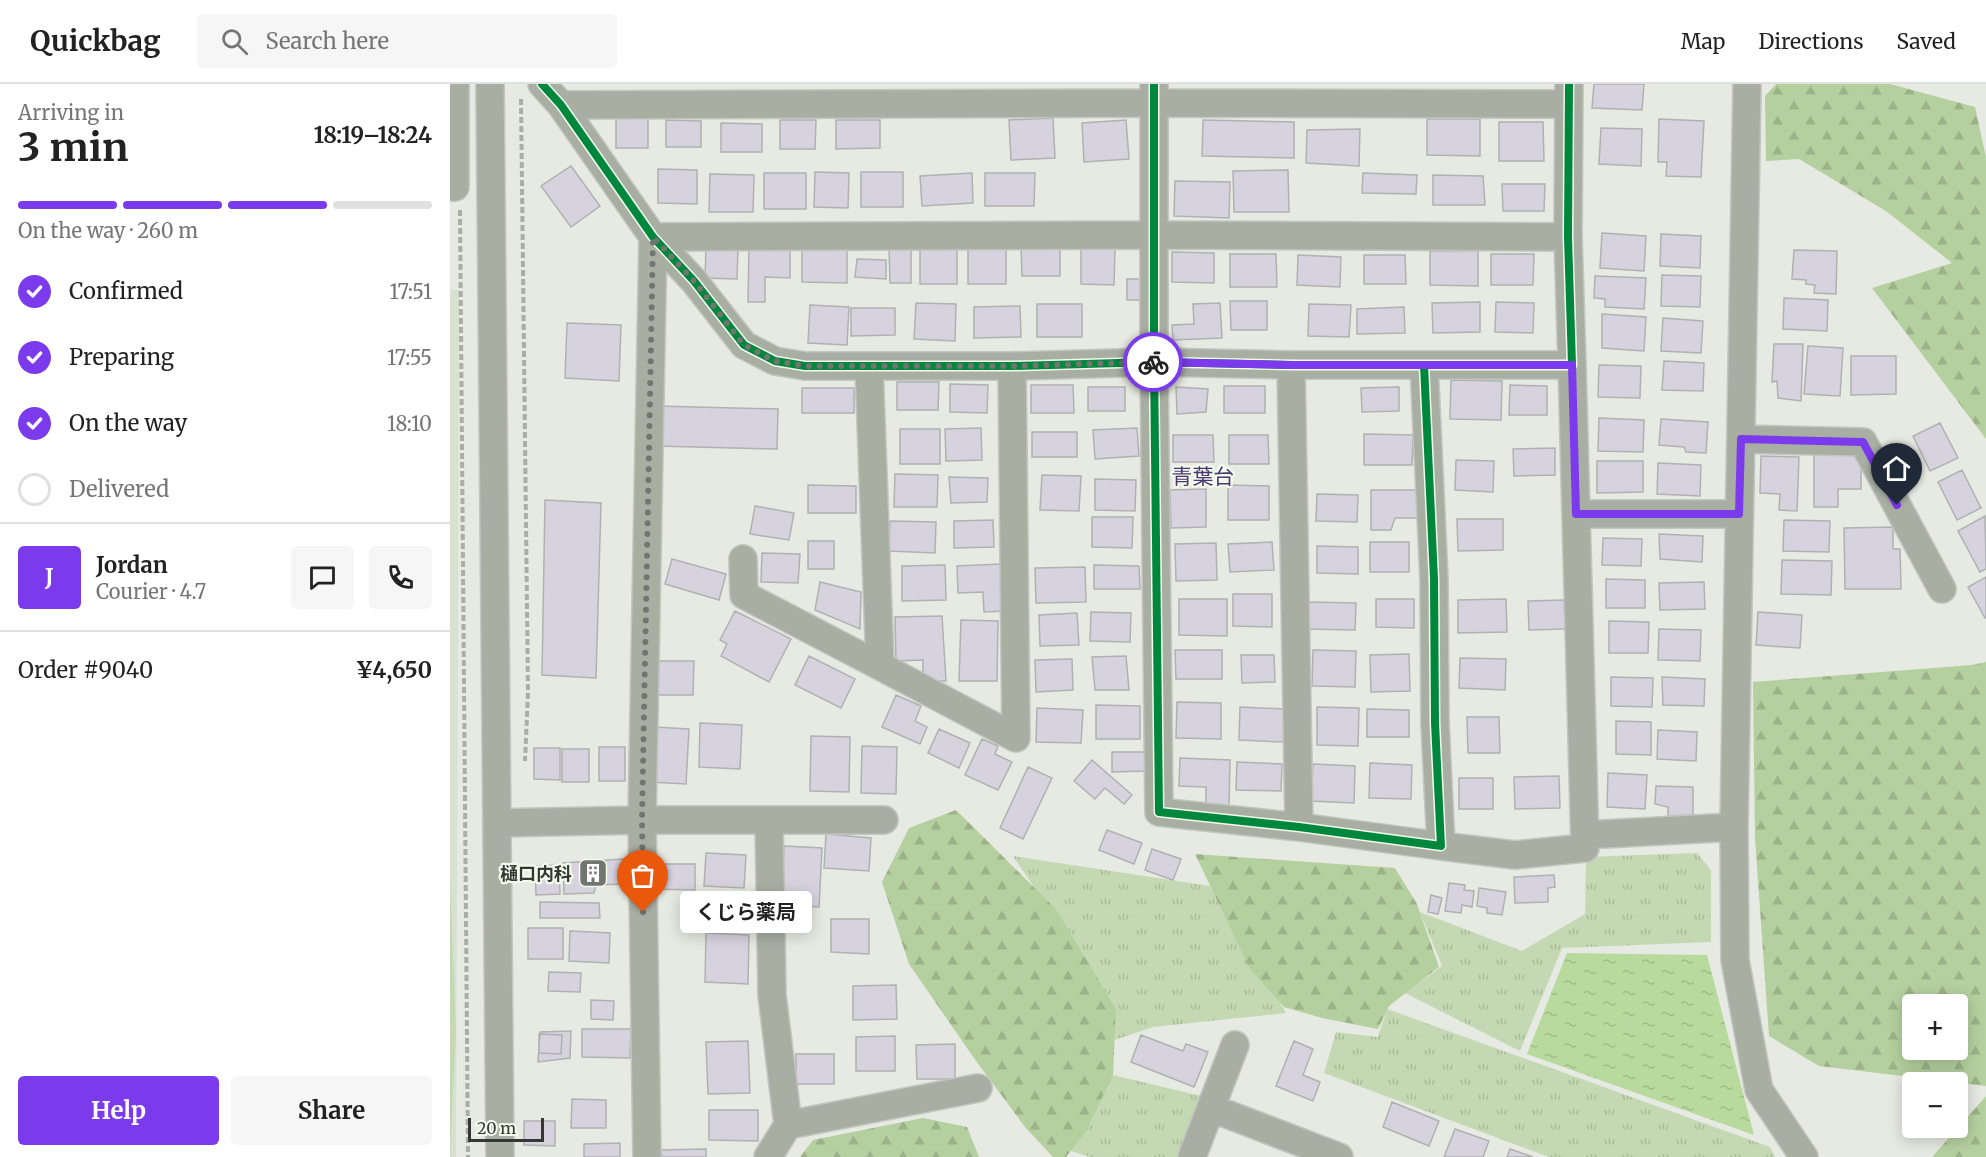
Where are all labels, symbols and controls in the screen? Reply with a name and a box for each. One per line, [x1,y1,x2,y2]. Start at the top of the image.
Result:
search box [197,14,617,68]
text: Quickbag [30,23,161,59]
icon: search [218,25,251,58]
text: Search here [266,27,389,55]
text: Map [1681,28,1725,55]
text: Directions [1758,28,1863,55]
text: Saved [1896,28,1956,55]
text: Arriving in [18,100,124,125]
text: 18:19–18:24 [314,121,432,149]
text: 3 min [18,123,128,172]
text: On the way · 260 m [18,218,198,243]
icon: check [18,275,51,308]
text: Confirmed [69,277,183,305]
text: 17:51 [390,279,432,304]
courier [1123,332,1183,392]
icon: check [18,341,51,374]
text: Preparing [69,343,174,371]
text: 17:55 [387,345,432,370]
icon: bike [1137,346,1170,379]
icon: check [18,407,51,440]
text: On the way [69,409,187,437]
text: 18:10 [387,411,432,436]
pin [1871,443,1922,505]
icon: home [1880,452,1913,485]
district label: 青葉台 [1172,463,1235,490]
text: Delivered [69,475,169,503]
button: chat [291,546,354,609]
button: phone [369,546,432,609]
text: Jordan [96,551,168,579]
text: J [45,563,54,591]
text: Courier · 4.7 [96,579,206,604]
text: Order #9040 [18,656,153,684]
text: ¥4,650 [356,656,432,684]
pin [617,850,668,912]
building icon: 樋口内科 [577,857,609,889]
icon: bag [626,859,659,892]
place label: 樋口内科 [500,862,572,885]
callout: くじら薬局 [679,891,811,933]
text: くじら薬局 [696,899,796,924]
map controls [1902,994,1968,1138]
button: + [1902,994,1968,1060]
button: − [1902,1072,1968,1138]
button: Help [18,1076,219,1145]
button: Share [231,1076,432,1145]
scale bar [468,1115,544,1142]
text: 20 m [477,1118,516,1138]

